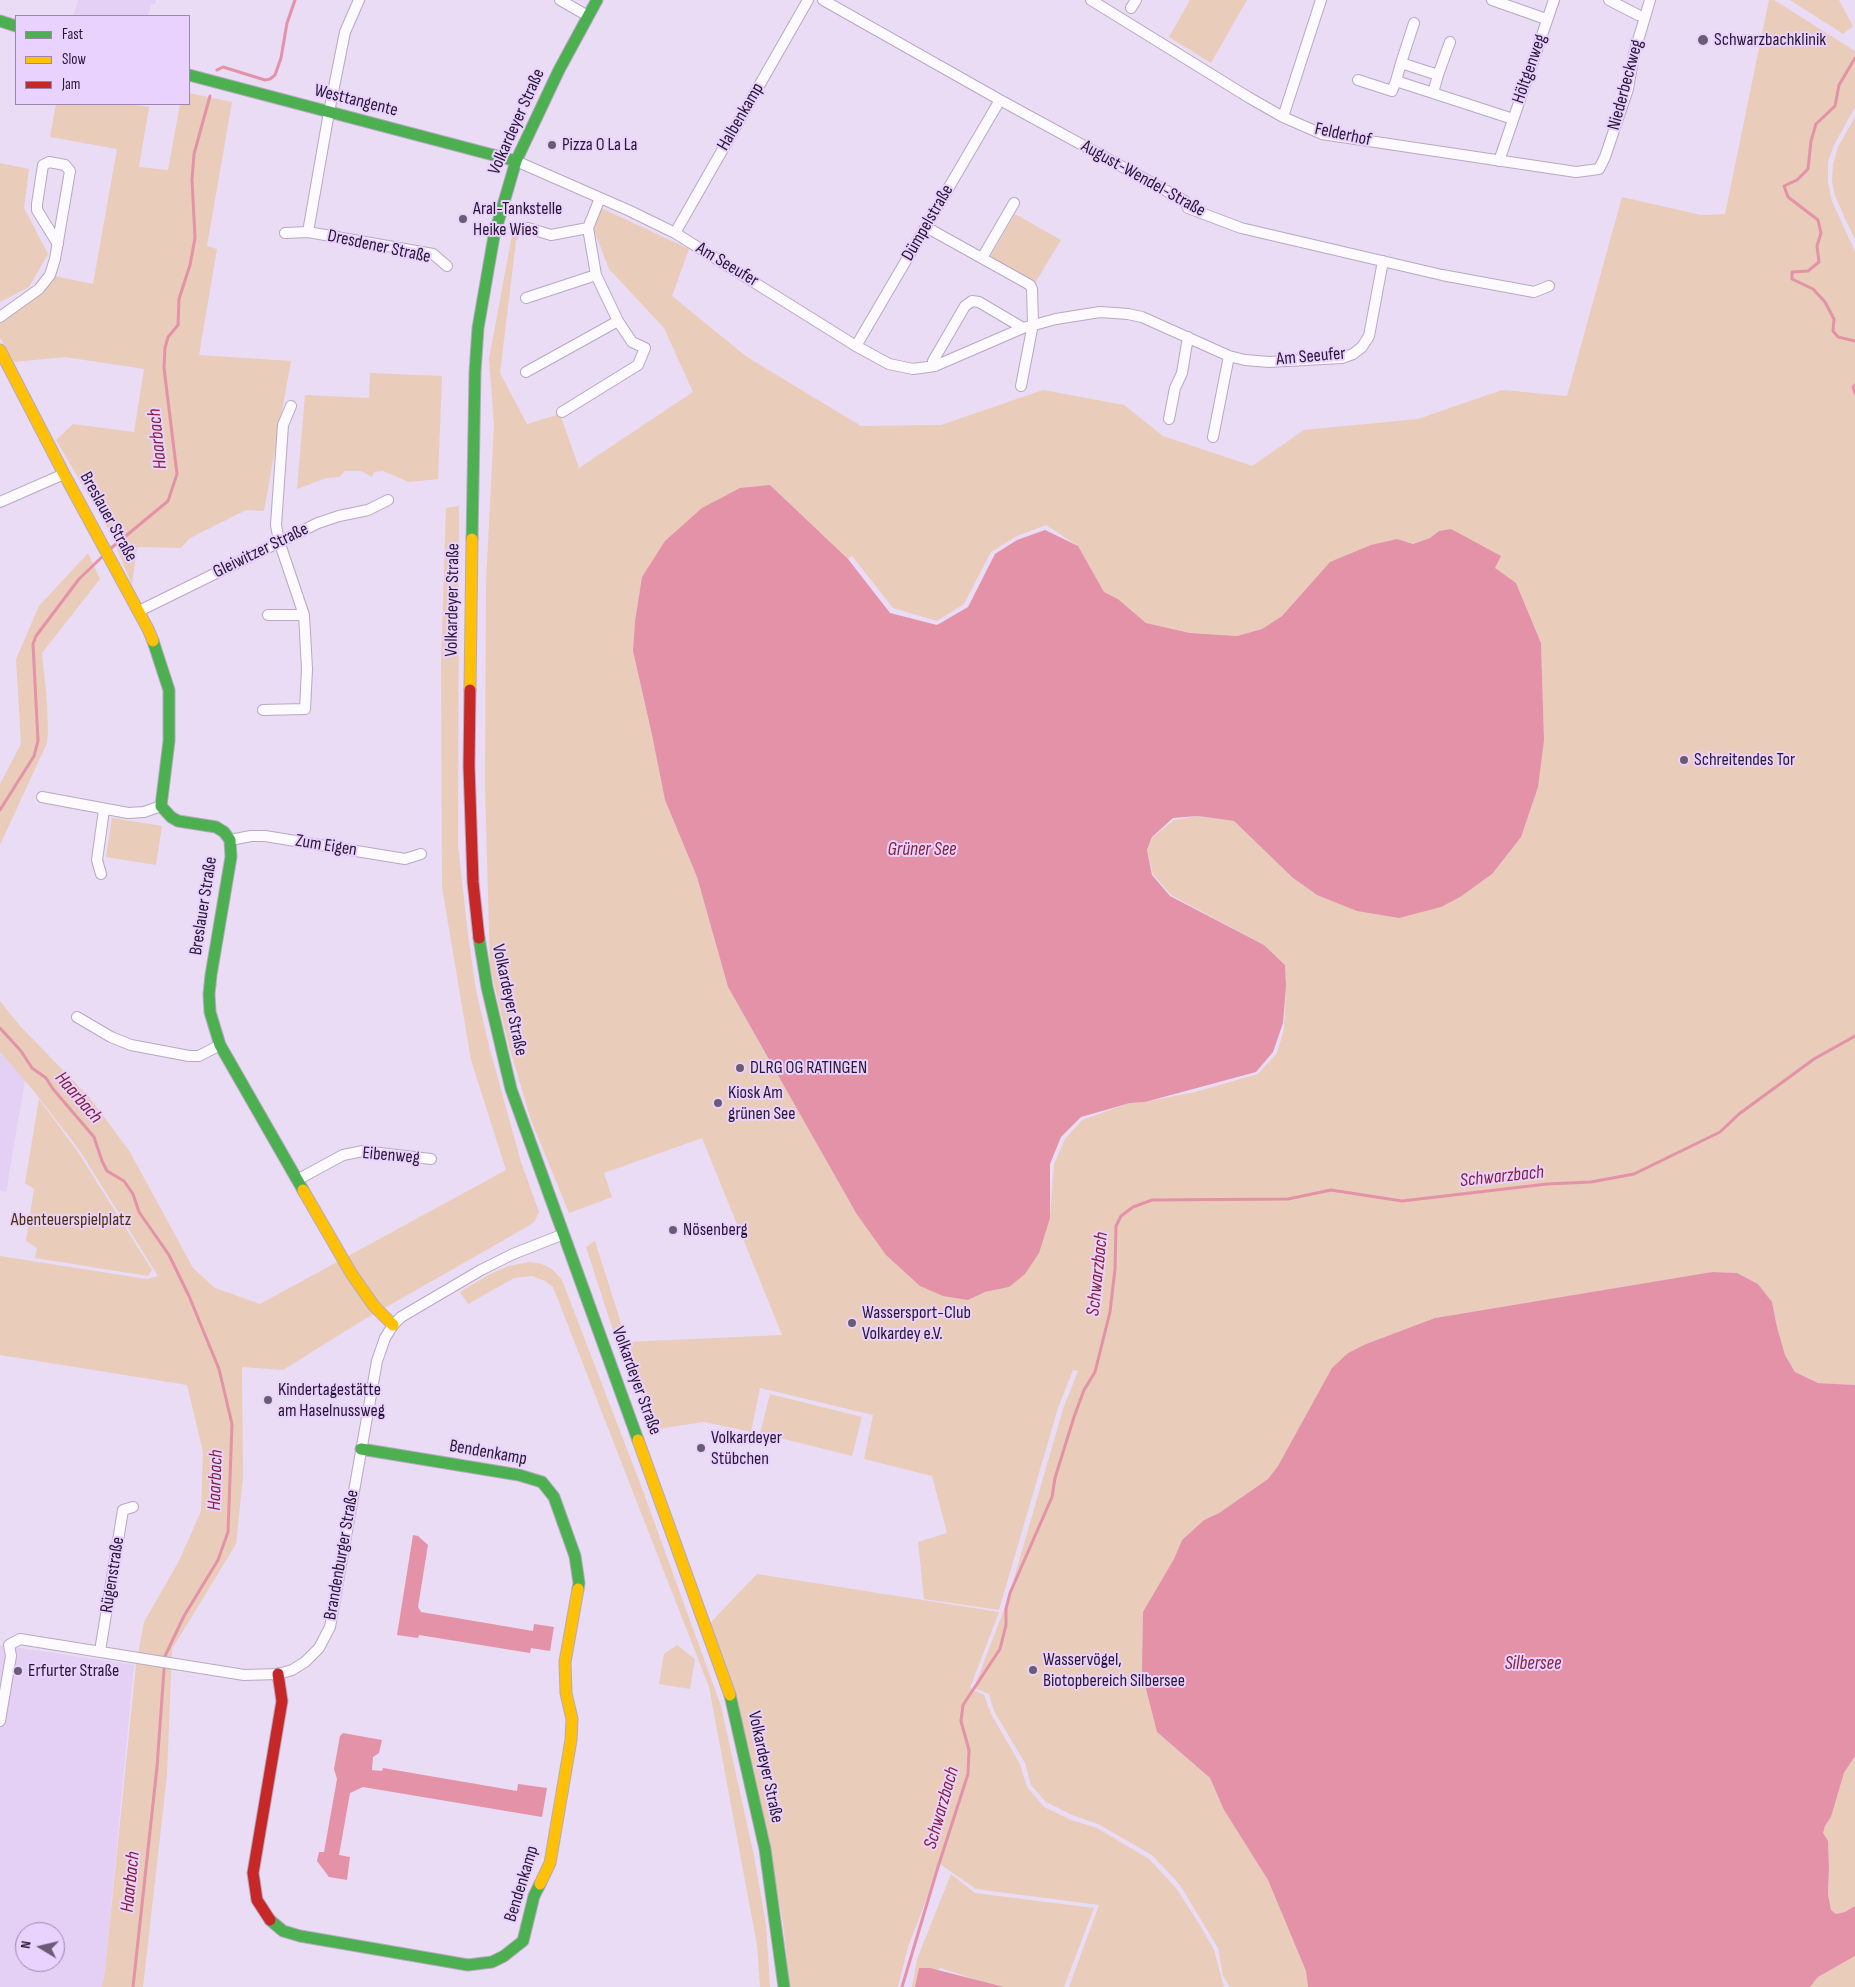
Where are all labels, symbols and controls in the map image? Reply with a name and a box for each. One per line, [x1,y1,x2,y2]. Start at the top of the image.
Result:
legend [15,15,190,105]
text: Fast [62,25,83,44]
place label: Schwarzbachklinik [1714,29,1826,51]
street label: Höltgenweg [1508,31,1552,107]
marker: Schwarzbachklinik [1696,33,1710,47]
street label: Niederbeckweg [1604,37,1648,133]
text: Slow [62,50,86,69]
street label: Volkardeyer Straße [484,66,550,178]
text: Jam [62,75,80,94]
street label: Halbenkamp [713,79,769,155]
street label: Westtangente [312,80,400,122]
street label: Felderhof [1313,118,1373,152]
place label: Pizza O La La [562,134,637,156]
street label: August-Wendel-Straße [1077,136,1209,222]
marker: Pizza O La La [546,139,558,151]
street label: Dümpelstraße [898,181,958,265]
place label: Aral-Tankstelle Heike Wies [473,198,562,240]
marker: Aral-Tankstelle Heike Wies [457,213,469,225]
street label: Dresdener Straße [325,226,433,268]
street label: Am Seeufer [692,238,762,292]
street label: Am Seeufer [1276,343,1346,371]
water label: Haarbach [143,407,173,471]
street label: Breslauer Straße [74,468,142,566]
street label: Gleiwitzer Straße [210,519,312,583]
street label: Volkardeyer Straße [441,543,465,657]
place label: Schreitendes Tor [1694,749,1795,771]
marker: Schreitendes Tor [1678,754,1690,766]
street label: Zum Eigen [294,830,358,862]
water label: Grüner See [888,839,956,861]
street label: Breslauer Straße [186,855,222,957]
street label: Volkardeyer Straße [487,942,531,1058]
place label: DLRG OG RATINGEN [750,1057,867,1079]
marker: DLRG OG RATINGEN [734,1062,746,1074]
water label: Haarbach [49,1068,107,1128]
place label: Kiosk Am grünen See [728,1082,796,1124]
marker: Kiosk Am grünen See [712,1097,724,1109]
street label: Eibenweg [361,1143,421,1169]
water label: Schwarzbach [1459,1161,1545,1193]
park label: Abenteuerspielplatz [11,1209,131,1231]
place label: Nösenberg [683,1219,748,1241]
marker: Nösenberg [667,1224,679,1236]
water label: Schwarzbach [1082,1231,1114,1317]
place label: Wassersport-Club Volkardey e.V. [862,1302,971,1345]
marker: Wassersport-Club Volkardey e.V. [846,1317,858,1329]
street label: Volkardeyer Straße [606,1324,666,1438]
place label: Kindertagestätte am Haselnussweg [278,1379,385,1422]
marker: Kindertagestätte am Haselnussweg [262,1394,274,1406]
place label: Volkardeyer Stübchen [711,1427,782,1470]
street label: Bendenkamp [448,1436,528,1470]
marker: Volkardeyer Stübchen [695,1442,707,1454]
water label: Haarbach [204,1449,228,1511]
street label: Brandenburger Straße [320,1488,364,1622]
street label: Rügenstraße [96,1536,130,1614]
place label: Wasservögel, Biotopbereich Silbersee [1043,1649,1185,1692]
water label: Silbersee [1505,1653,1561,1675]
place label: Erfurter Straße [28,1660,119,1682]
marker: Wasservögel, Biotopbereich Silbersee [1027,1664,1039,1676]
marker: Erfurter Straße [12,1665,24,1677]
street label: Volkardeyer Straße [743,1709,787,1825]
water label: Schwarzbach [919,1764,965,1852]
street label: Bendenkamp [500,1843,544,1925]
water label: Haarbach [116,1850,146,1914]
north arrow [15,1922,65,1972]
text: N [17,1940,35,1950]

